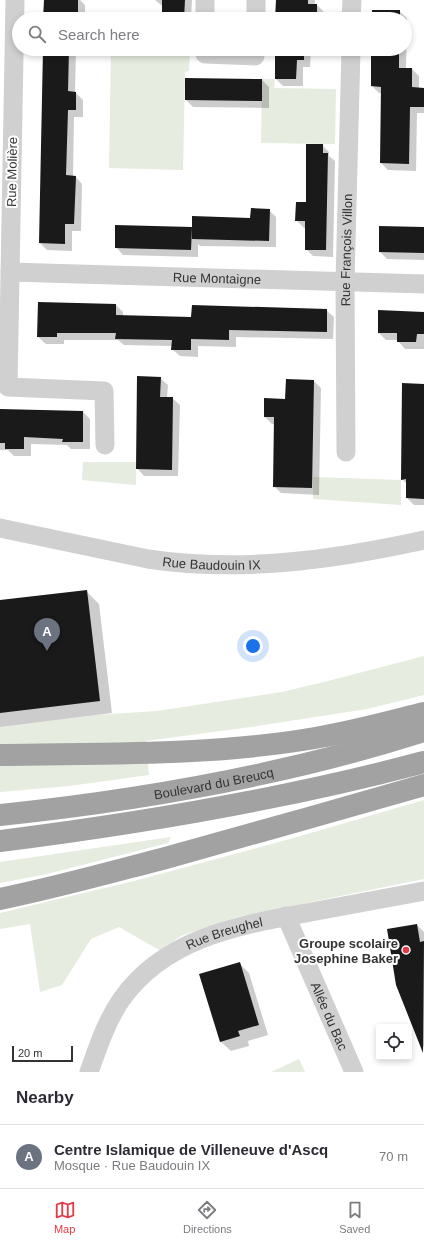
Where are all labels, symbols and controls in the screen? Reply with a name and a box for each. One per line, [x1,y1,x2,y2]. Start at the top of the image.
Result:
search box [12,12,412,56]
icon: search [26,23,48,45]
text: Search here [58,26,140,43]
street label: Rue Molière [4,137,20,207]
street label: Rue François Villon [337,194,355,306]
street label: Rue Montaigne [173,269,261,287]
street label: Rue Baudouin IX [162,554,261,572]
pin: A [34,618,60,651]
your location [243,636,263,656]
street label: Boulevard du Breucq [153,764,275,802]
street label: Rue Breughel [183,914,264,952]
place label: Groupe scolaire Josephine Baker [294,936,398,966]
marker: Groupe scolaire Josephine Baker [401,945,411,955]
street label: Allée du Bac [308,979,351,1053]
map controls [376,1024,412,1060]
button: locate [376,1024,412,1060]
scale bar [12,1044,73,1063]
text: 20 m [18,1047,42,1059]
text: Nearby [16,1088,74,1107]
text: Centre Islamique de Villeneuve d'Ascq [54,1141,328,1158]
text: A [24,1149,34,1164]
text: 70 m [379,1149,408,1164]
text: Mosque · Rue Baudouin IX [54,1158,210,1173]
tab: Map [54,1199,76,1235]
tab: Directions [183,1199,232,1235]
tab: Saved [339,1199,370,1235]

